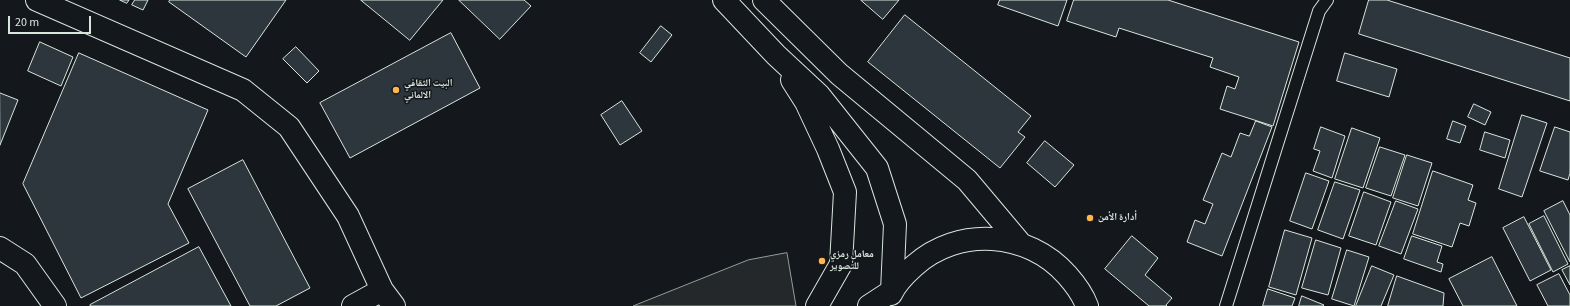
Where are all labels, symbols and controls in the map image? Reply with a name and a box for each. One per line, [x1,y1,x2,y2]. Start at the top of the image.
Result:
scale bar [10,8,93,34]
text: 20 m [15,14,39,31]
place label: البيت الثقافي الالماني [404,78,452,102]
marker: البيت الثقافي الالماني [391,85,401,95]
place label: أدارة الأمن [1098,212,1137,224]
marker: أدارة الأمن [1085,213,1095,223]
place label: معامل رمزي للتصوير [830,249,874,272]
marker: معامل رمزي للتصوير [817,256,827,266]

